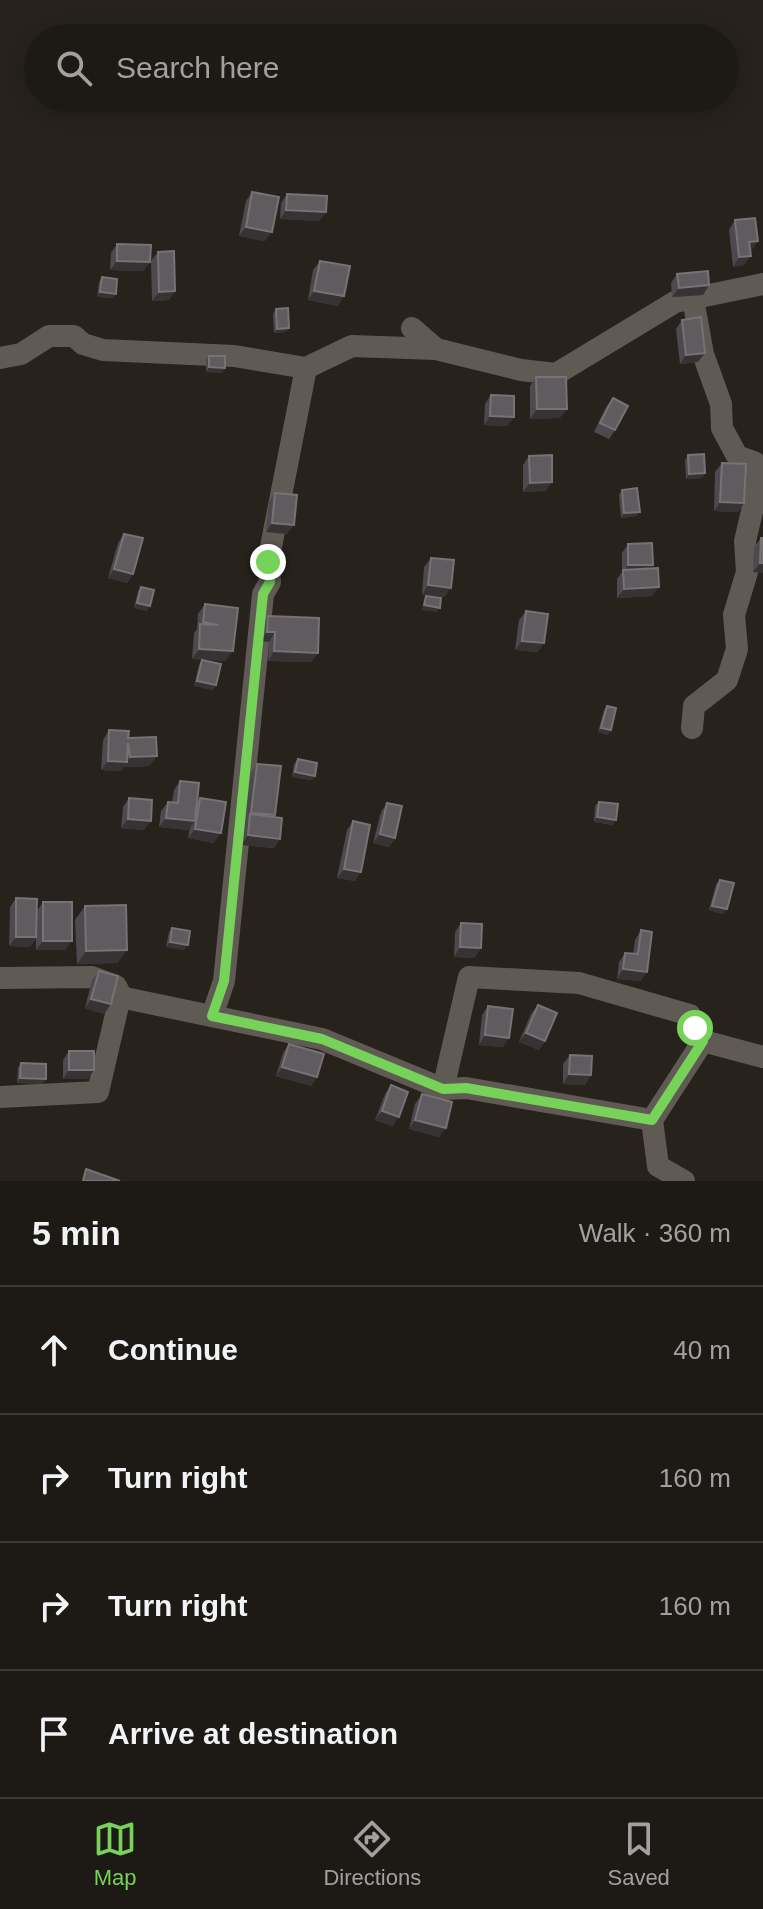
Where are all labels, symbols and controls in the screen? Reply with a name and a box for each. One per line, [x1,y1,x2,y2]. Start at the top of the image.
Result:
search box [24,24,739,112]
icon: search [52,46,96,90]
text: Search here [116,51,279,84]
route end [250,544,286,580]
route start [677,1010,713,1046]
text: 5 min [32,1214,121,1252]
text: Walk · 360 m [579,1218,731,1248]
icon: ahead [32,1328,76,1372]
text: Continue [108,1333,238,1366]
text: 40 m [673,1335,731,1365]
icon: right [32,1456,76,1500]
text: Turn right [108,1461,247,1494]
text: 160 m [659,1463,731,1493]
icon: right [32,1584,76,1628]
text: Turn right [108,1589,247,1622]
text: 160 m [659,1591,731,1621]
icon: arrive [32,1712,76,1756]
text: Arrive at destination [108,1717,398,1750]
tab: Map [93,1817,137,1891]
tab: Directions [323,1817,421,1891]
tab: Saved [607,1817,670,1891]

